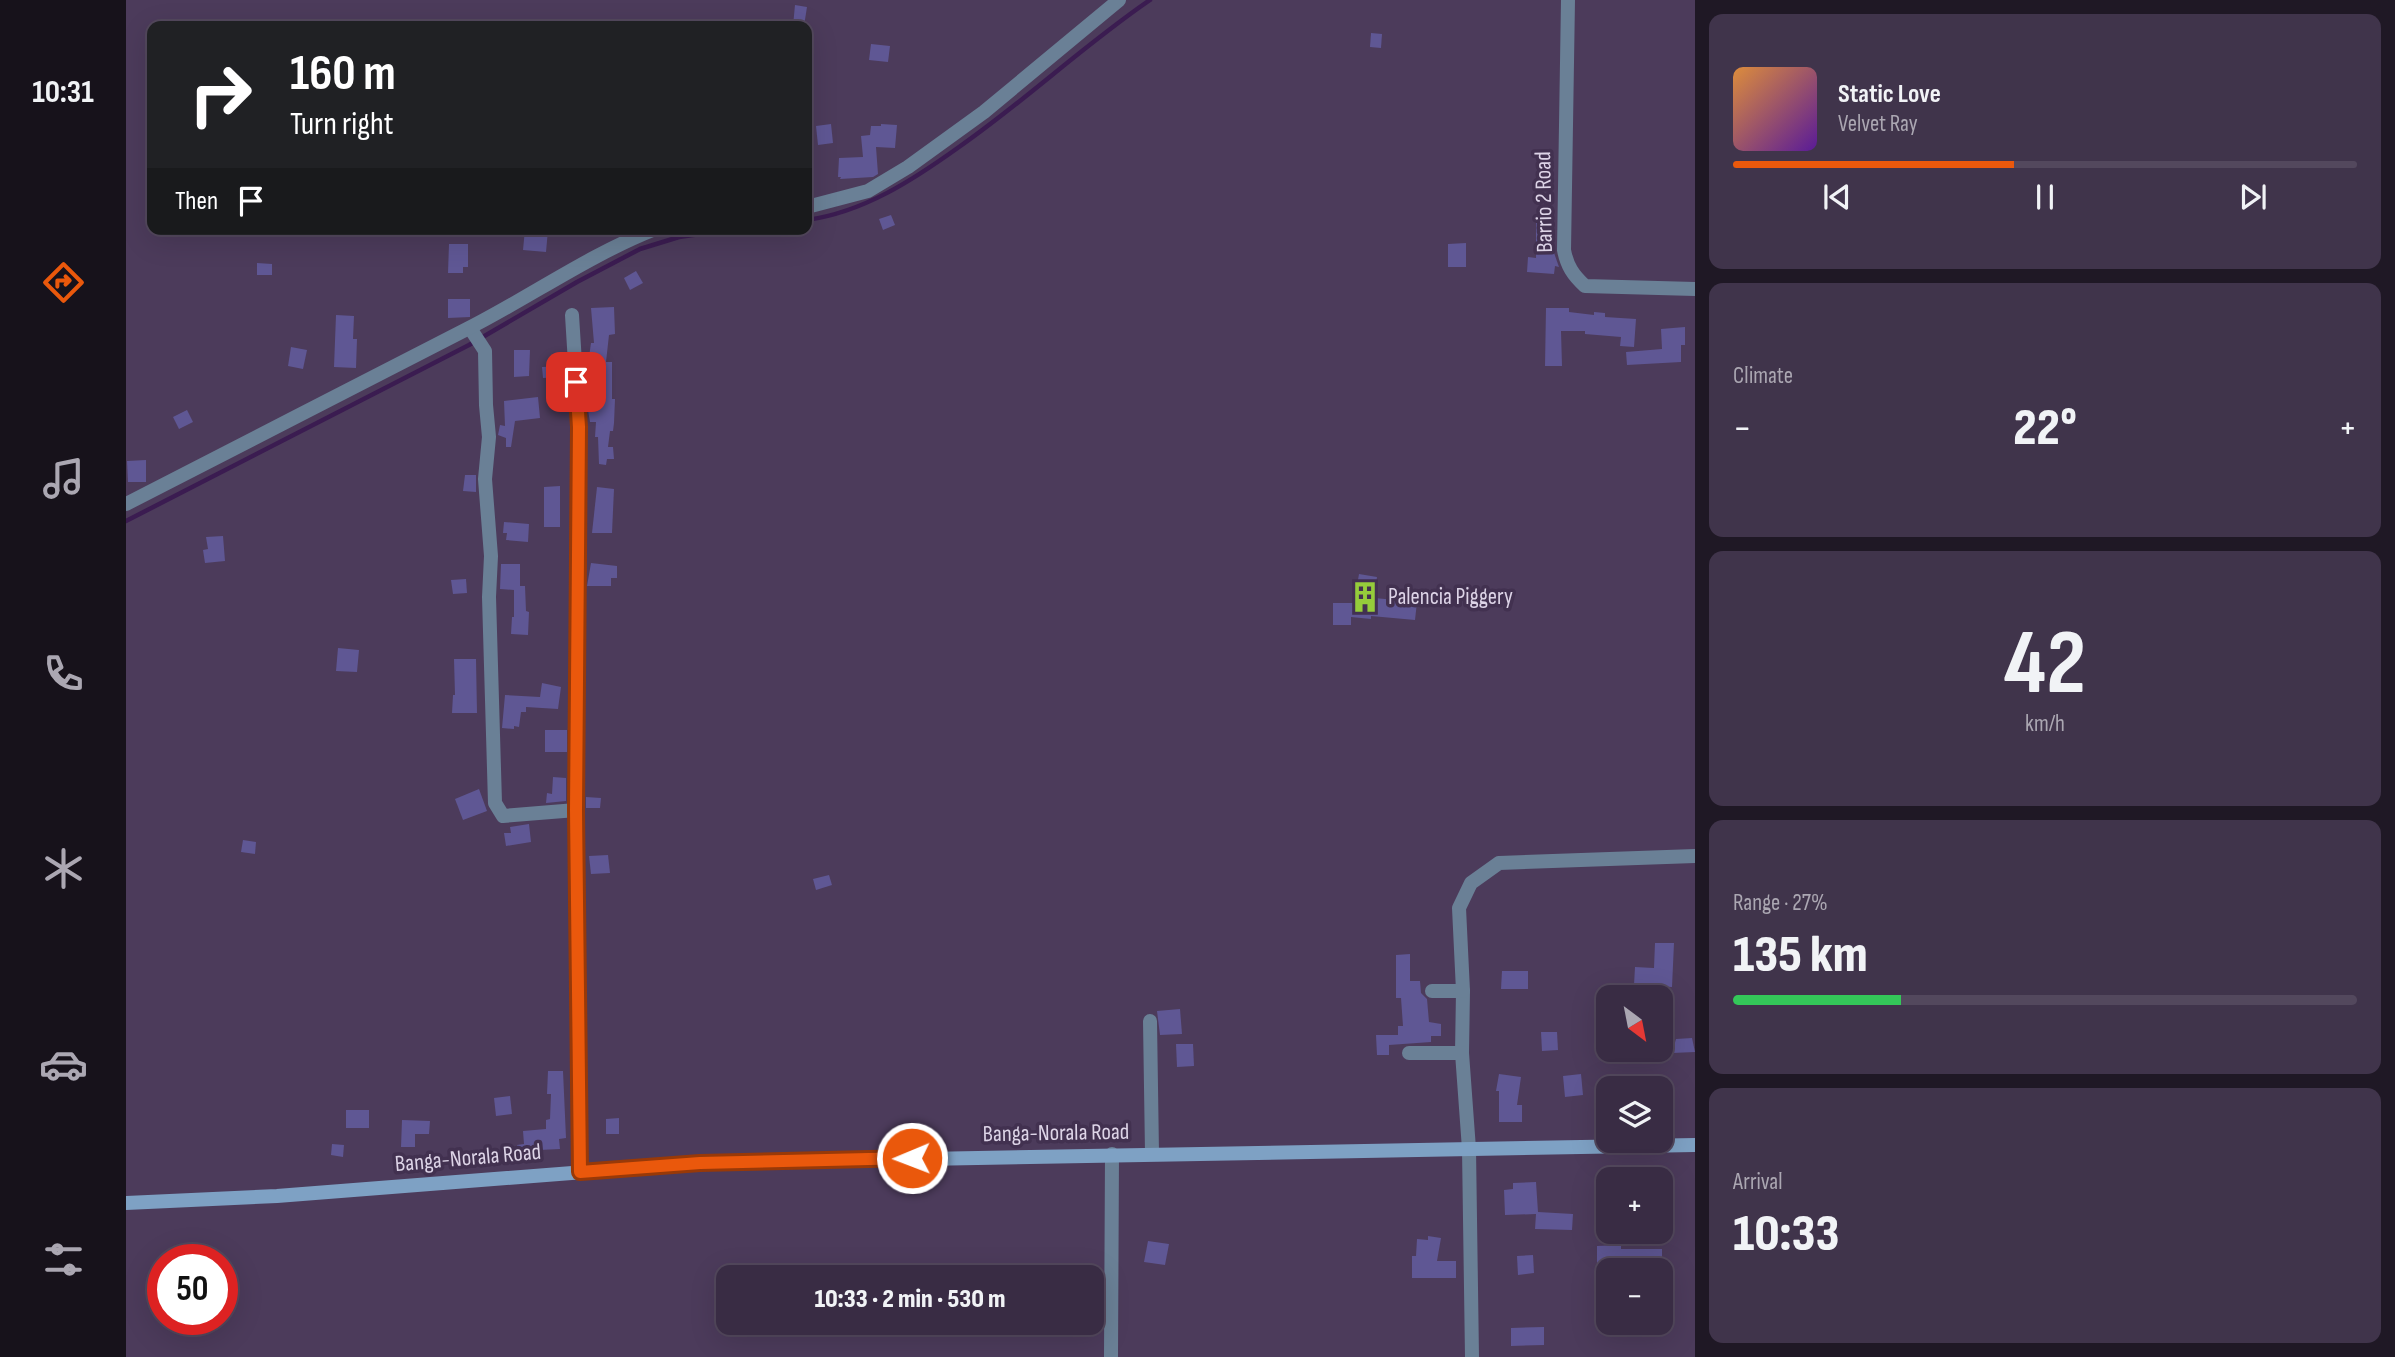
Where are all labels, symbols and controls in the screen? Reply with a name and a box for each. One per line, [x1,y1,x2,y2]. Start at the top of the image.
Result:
text: 160 m [290,45,396,104]
icon: right [175,49,266,140]
text: 10:31 [32,73,94,112]
text: Static Love [1838,79,1941,110]
text: Turn right [290,105,394,144]
text: Velvet Ray [1838,110,1918,138]
street label: Barrio 2 Road [1529,151,1559,253]
icon: previous [1818,178,1856,216]
icon: pause [2026,178,2064,216]
icon: next [2234,178,2272,216]
icon: arrive [232,182,270,220]
text: Then [175,186,218,217]
icon: directions [39,258,88,307]
pin [546,352,606,412]
text: Climate [1733,362,1793,390]
icon: arrive [557,363,595,401]
text: 22° [2013,397,2077,460]
text: − [1733,406,1752,451]
text: + [2338,406,2357,451]
icon: music [39,454,88,503]
building icon: Palencia Piggery [1348,580,1382,614]
place label: Palencia Piggery [1388,583,1513,611]
text: 42 [2004,610,2086,719]
icon: phone [39,649,88,698]
text: km/h [2025,710,2065,738]
icon: climate [39,844,88,893]
text: Range · 27% [1733,889,1828,917]
text: 135 km [1733,924,1868,987]
north arrow [1596,985,1673,1062]
map controls [1596,985,1673,1335]
icon: car [39,1040,88,1089]
button: layers [1596,1076,1673,1153]
street label: Banga-Norala Road [982,1118,1130,1148]
position arrow [875,1121,949,1195]
street label: Banga-Norala Road [394,1138,542,1178]
button: + [1596,1167,1673,1244]
text: Arrival [1733,1168,1782,1196]
text: 10:33 [1733,1203,1840,1266]
icon: filters [39,1235,88,1284]
speed limit sign: 50 [147,1244,238,1335]
button: − [1596,1258,1673,1335]
text: 10:33 · 2 min · 530 m [814,1284,1006,1315]

